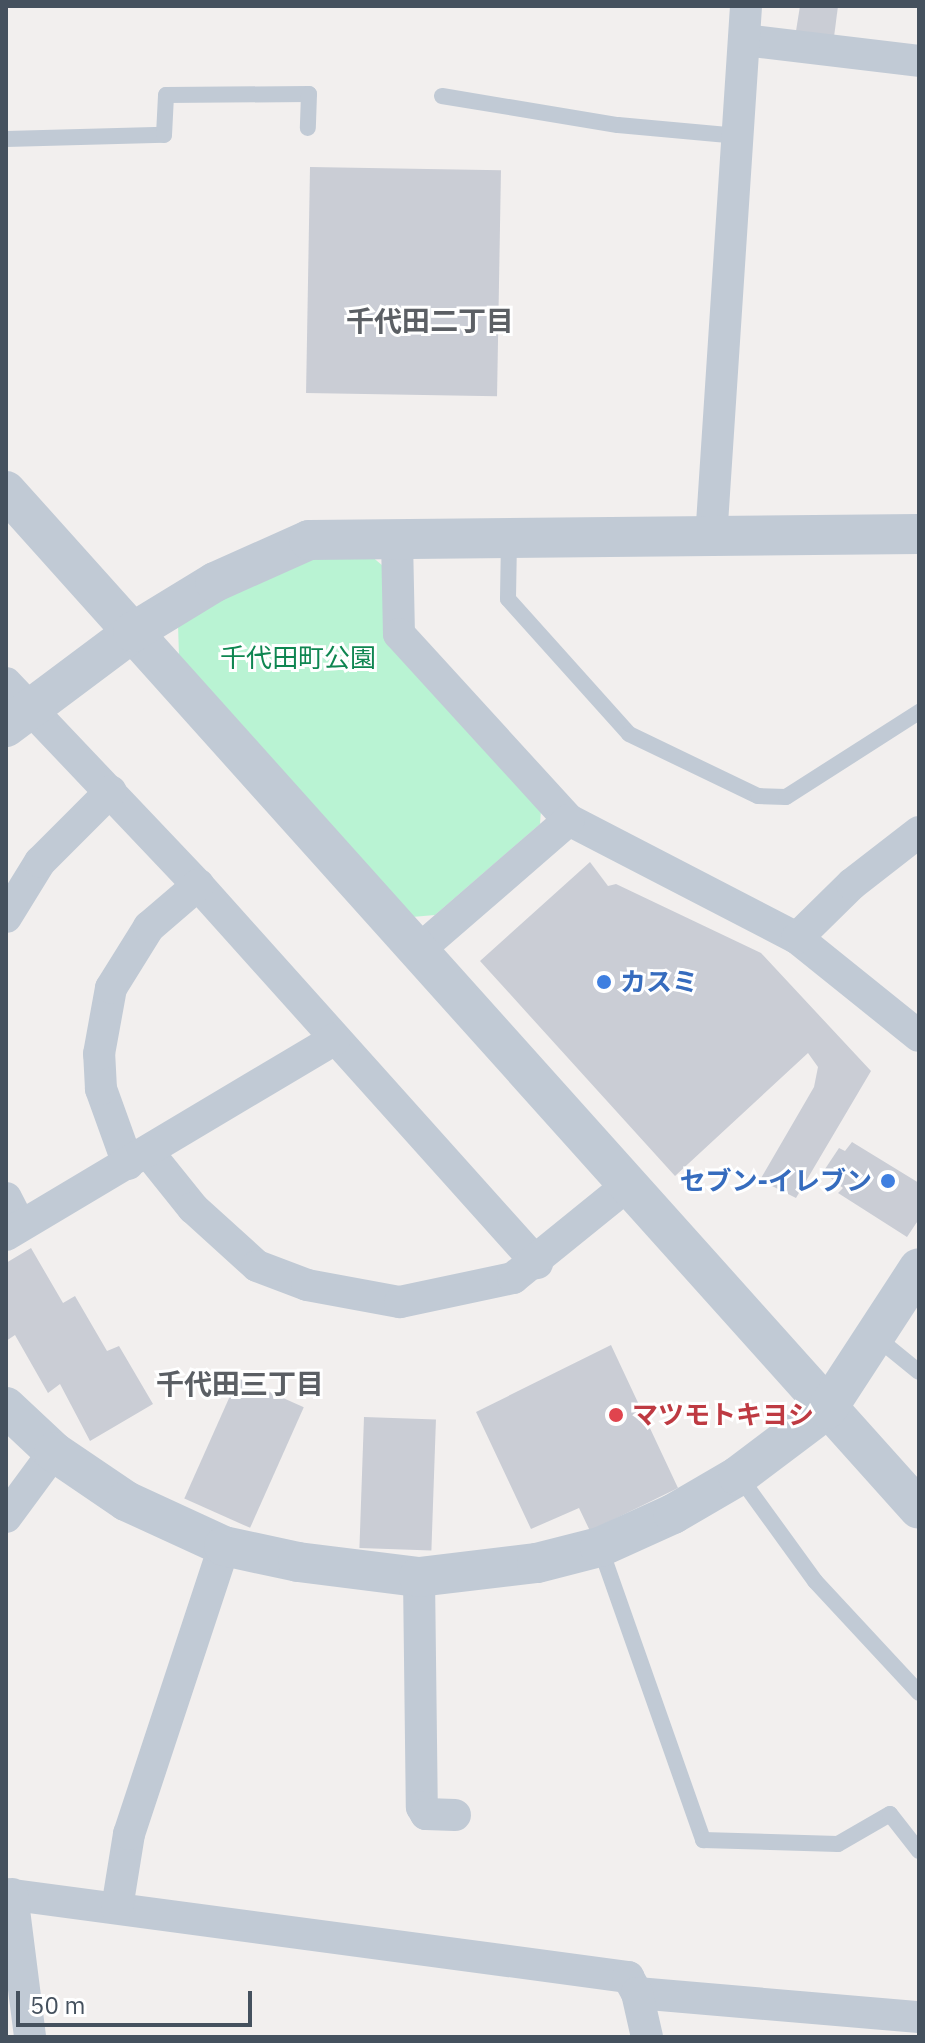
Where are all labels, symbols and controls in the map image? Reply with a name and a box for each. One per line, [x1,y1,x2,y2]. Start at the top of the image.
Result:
district label: 千代田二丁目 [346,304,514,338]
park label: 千代田町公園 [220,642,376,674]
place label: カスミ [620,966,698,998]
marker: カスミ [595,973,613,991]
place label: セブン-イレブン [680,1165,872,1197]
marker: セブン-イレブン [879,1172,897,1190]
district label: 千代田三丁目 [156,1367,324,1401]
place label: マツモトキヨシ [632,1399,814,1431]
marker: マツモトキヨシ [607,1406,625,1424]
scale bar [20,1975,256,2025]
text: 50 m [30,1989,85,2021]

